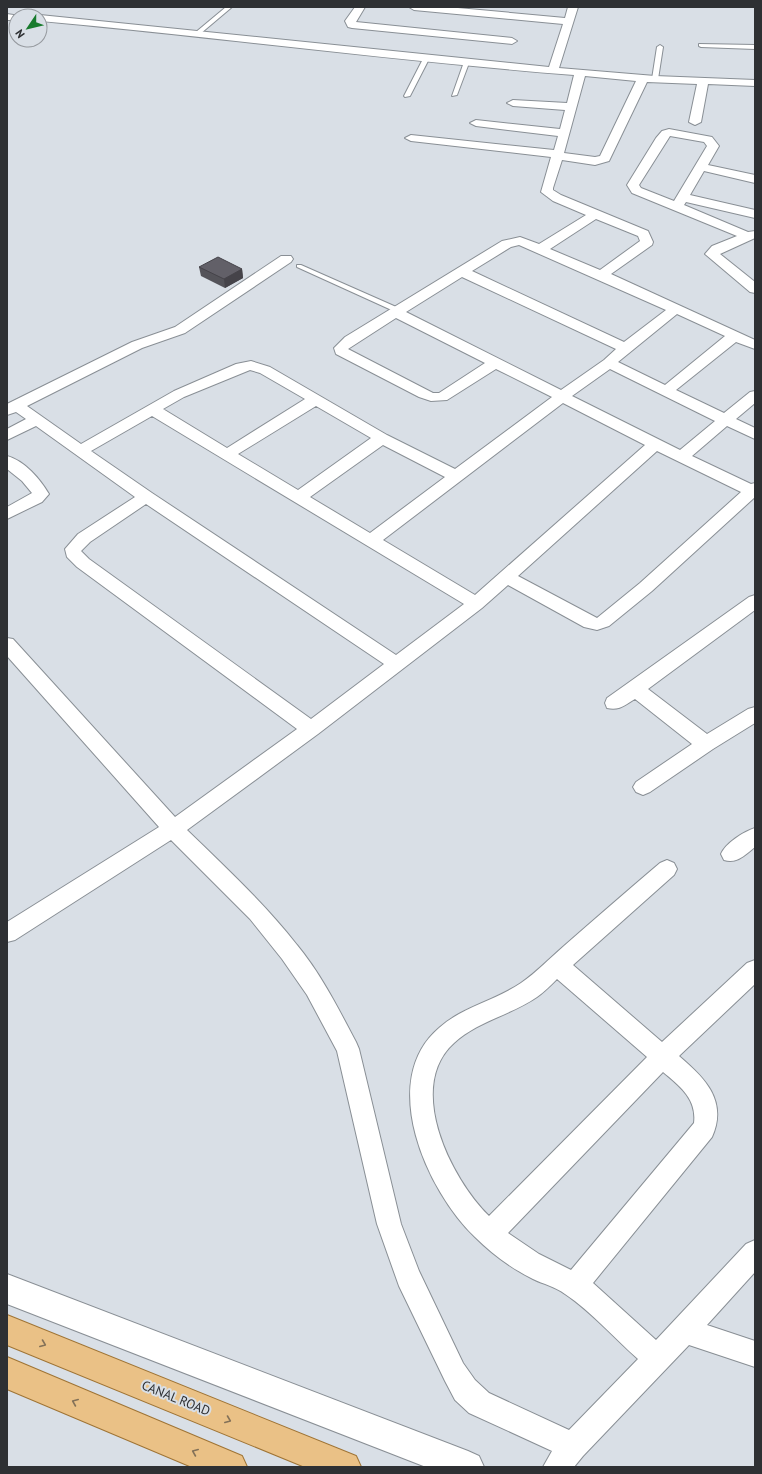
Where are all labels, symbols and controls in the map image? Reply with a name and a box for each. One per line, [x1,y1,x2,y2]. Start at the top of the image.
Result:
north arrow [8,8,48,48]
text: N [12,27,28,41]
one-way arrow [40,1340,47,1348]
street label: CANAL ROAD [139,1377,213,1419]
one-way arrow [71,1398,78,1406]
one-way arrow [225,1415,232,1423]
one-way arrow [191,1449,199,1457]

